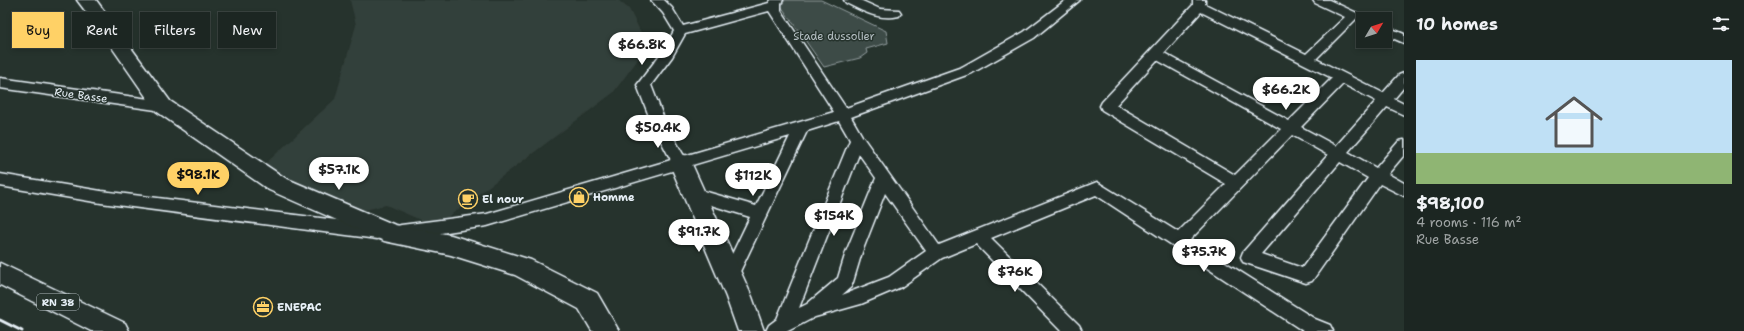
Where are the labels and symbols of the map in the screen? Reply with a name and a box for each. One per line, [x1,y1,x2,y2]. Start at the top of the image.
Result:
north arrow [1356,12,1392,48]
park label: Stade dussolier [793,29,875,44]
pin: $66.8K [609,32,675,66]
pin: $66.2K [1253,77,1319,111]
street label: Rue Basse [53,84,108,107]
pin: $50.4K [625,115,691,149]
pin: $57.1K [306,157,372,191]
pin: $98.1K [165,162,231,196]
pin: $112K [725,163,781,197]
shop icon: Homme [568,186,590,208]
cafe icon: El nour [457,188,479,210]
place label: Homme [593,190,635,205]
place label: El nour [482,192,524,207]
pin: $154K [806,203,862,237]
pin: $91.7K [666,219,732,253]
pin: $75.7K [1171,239,1237,273]
pin: $76K [991,259,1039,293]
road number: RN 38 [37,294,79,310]
office icon: ENEPAC [252,296,274,318]
place label: ENEPAC [277,300,322,315]

